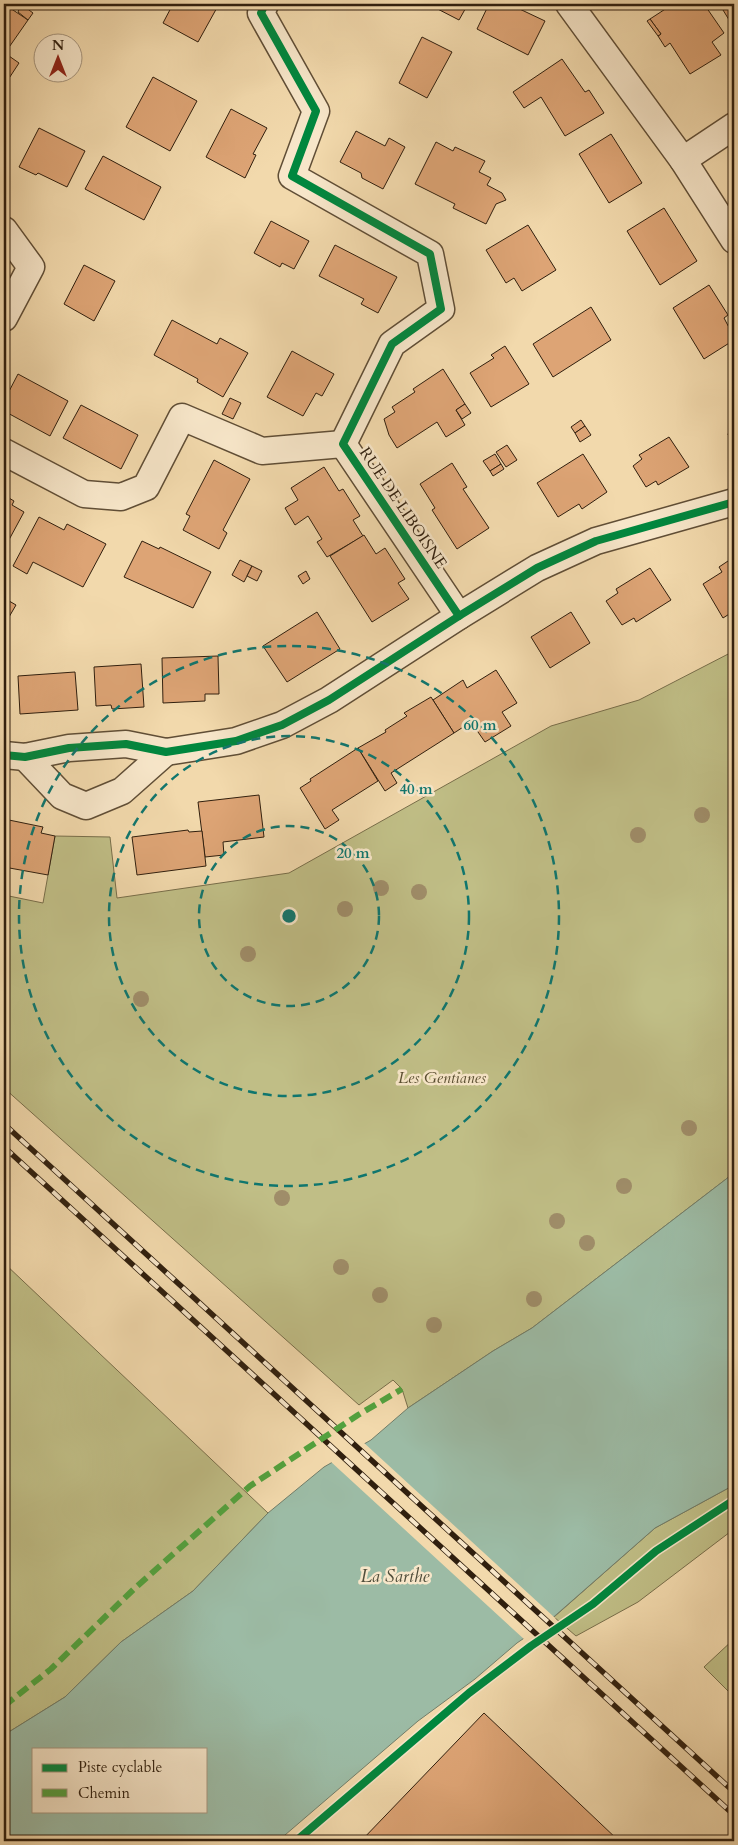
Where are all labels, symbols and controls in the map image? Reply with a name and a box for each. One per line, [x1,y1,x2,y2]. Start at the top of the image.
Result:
north arrow [32,32,82,82]
text: N [52,36,64,55]
street label: RUE DE LIBOISNE [354,443,452,573]
text: 60 m [463,715,497,735]
text: 40 m [399,779,433,799]
text: 20 m [336,843,370,863]
centre of rings [280,907,298,925]
park label: Les Gentianes [398,1067,487,1089]
water label: La Sarthe [361,1564,431,1589]
legend [32,1748,208,1812]
text: Piste cyclable [78,1757,162,1777]
text: Chemin [78,1783,130,1803]

